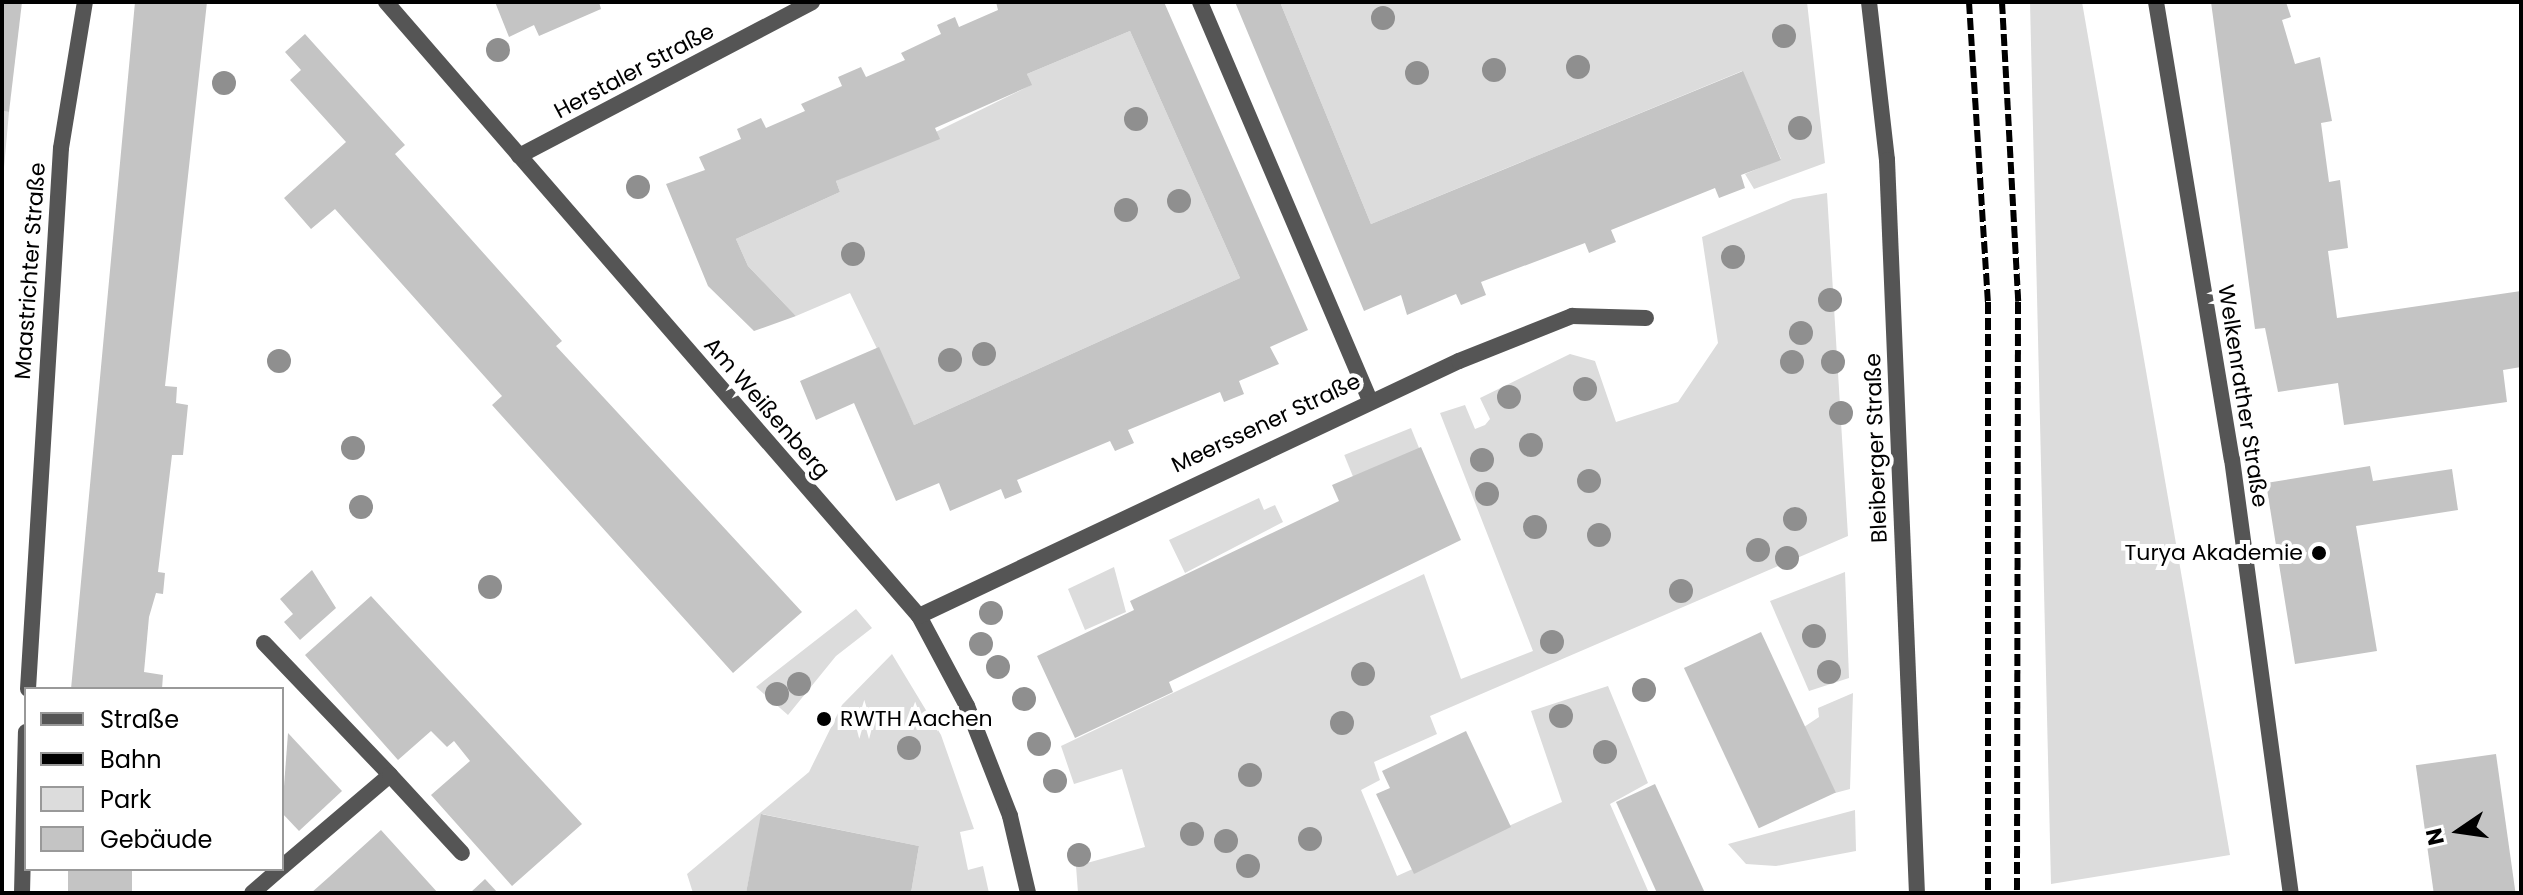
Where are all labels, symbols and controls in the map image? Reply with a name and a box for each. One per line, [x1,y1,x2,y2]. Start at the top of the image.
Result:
street label: Herstaler Straße [550,18,718,124]
street label: Maastrichter Straße [9,162,51,380]
street label: Welkenrather Straße [2212,283,2274,509]
street label: Am Weißenberg [699,332,835,484]
street label: Bleiberger Straße [1859,353,1893,543]
street label: Meerssener Straße [1167,368,1365,478]
place label: Turya Akademie [2124,540,2303,566]
marker: Turya Akademie [2310,544,2328,562]
legend [24,687,284,871]
text: Straße [100,703,179,736]
place label: RWTH Aachen [840,706,993,732]
marker: RWTH Aachen [815,710,833,728]
text: Bahn [100,743,162,776]
text: Park [100,783,151,816]
north arrow [2419,791,2499,871]
text: Gebäude [100,823,212,856]
text: N [2418,825,2452,848]

